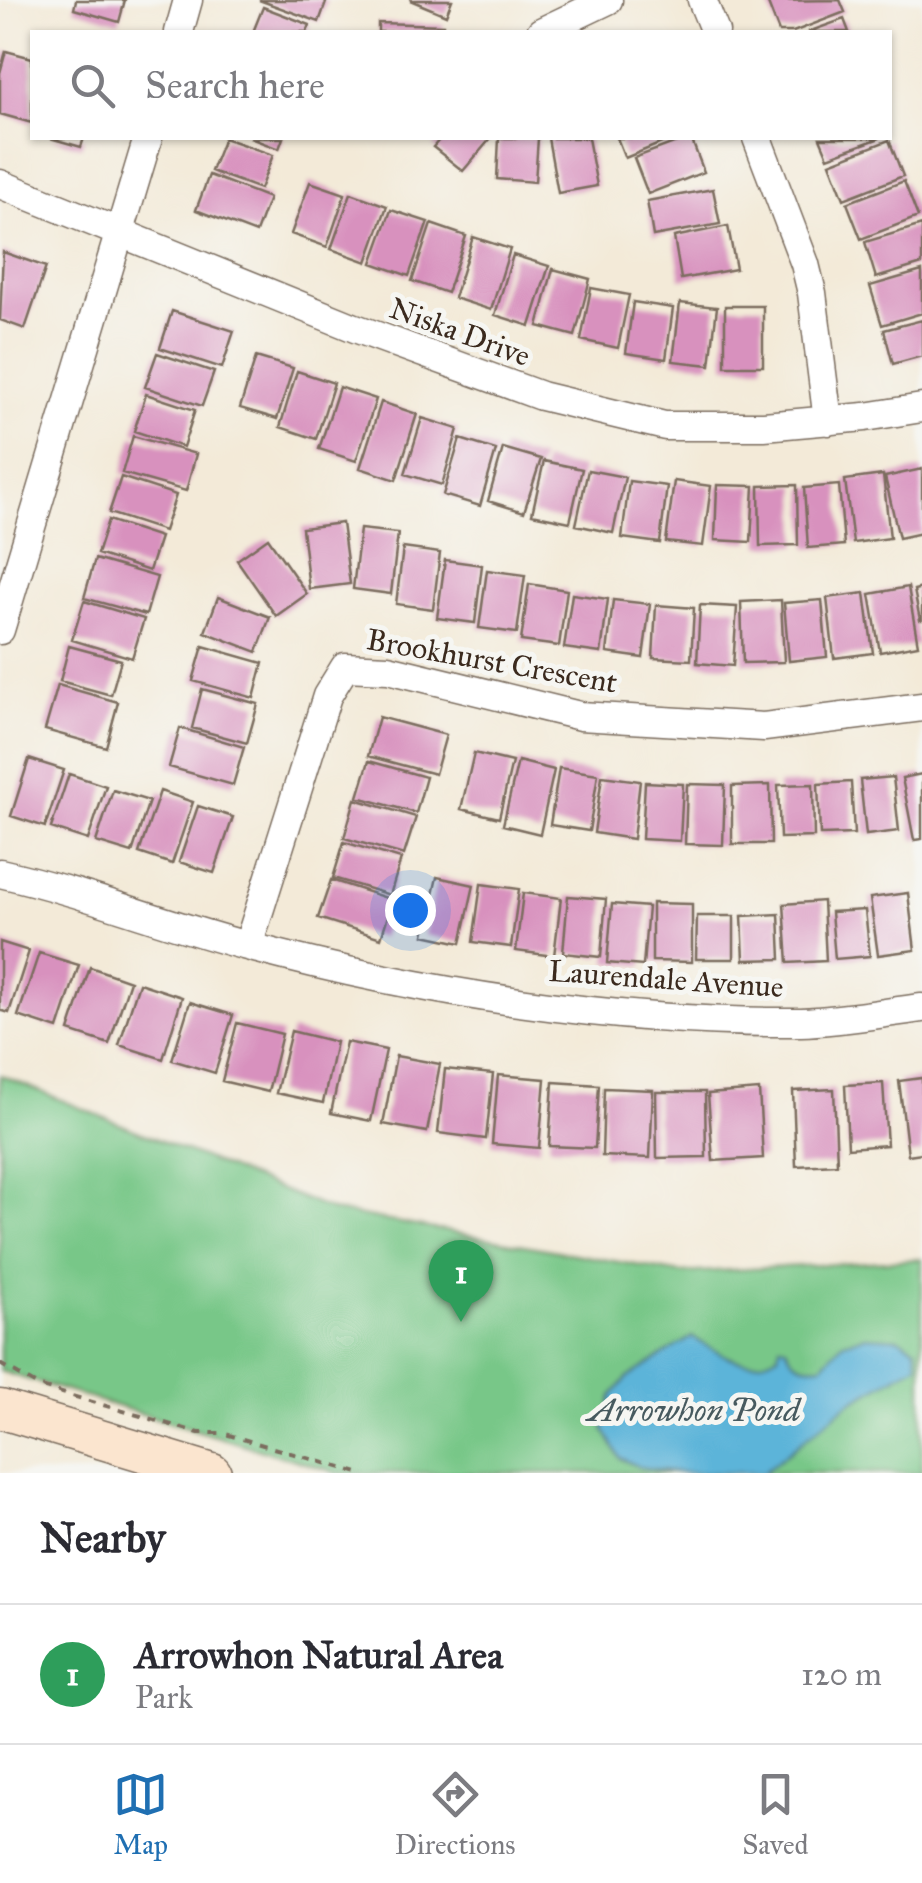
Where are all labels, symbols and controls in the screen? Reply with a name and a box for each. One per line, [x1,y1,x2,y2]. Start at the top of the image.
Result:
search box [30,30,892,140]
icon: search [65,58,120,113]
text: Search here [145,62,325,108]
street label: Niska Drive [385,290,535,374]
street label: Brookhurst Crescent [364,621,620,701]
your location [385,885,436,936]
street label: Laurendale Avenue [547,953,785,1005]
pin: 1 [428,1240,494,1322]
water label: Arrowhon Pond [585,1391,802,1430]
text: Nearby [40,1512,165,1564]
text: Arrowhon Natural Area [135,1632,503,1678]
text: 1 [66,1655,79,1694]
text: 120 m [801,1655,882,1694]
text: Park [135,1678,193,1717]
tab: Map [113,1767,168,1862]
tab: Directions [395,1767,516,1862]
tab: Saved [742,1767,809,1862]

